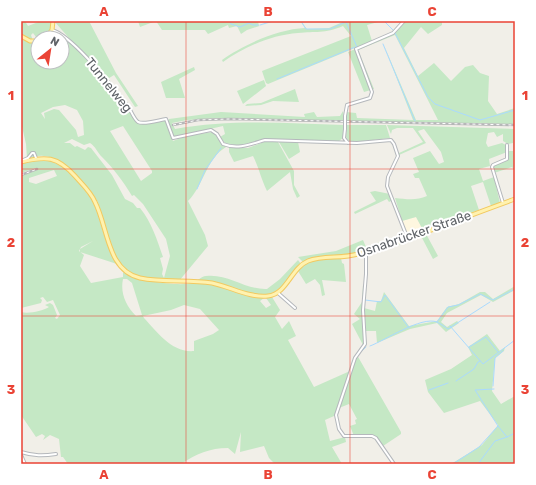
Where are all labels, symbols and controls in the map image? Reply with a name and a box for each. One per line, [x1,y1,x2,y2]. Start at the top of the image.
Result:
text: A [99,4,109,19]
text: B [263,4,273,19]
text: C [427,4,437,19]
north arrow [30,30,70,70]
text: N [48,34,61,49]
street label: Tunnelweg [82,55,136,116]
text: 1 [8,88,14,103]
text: 1 [522,88,528,103]
street label: Osnabrücker Straße [355,207,473,261]
text: 2 [7,235,15,250]
text: 2 [521,235,529,250]
text: 3 [7,382,16,397]
text: 3 [521,382,530,397]
text: A [99,467,109,482]
text: B [263,467,273,482]
text: C [427,467,437,482]

